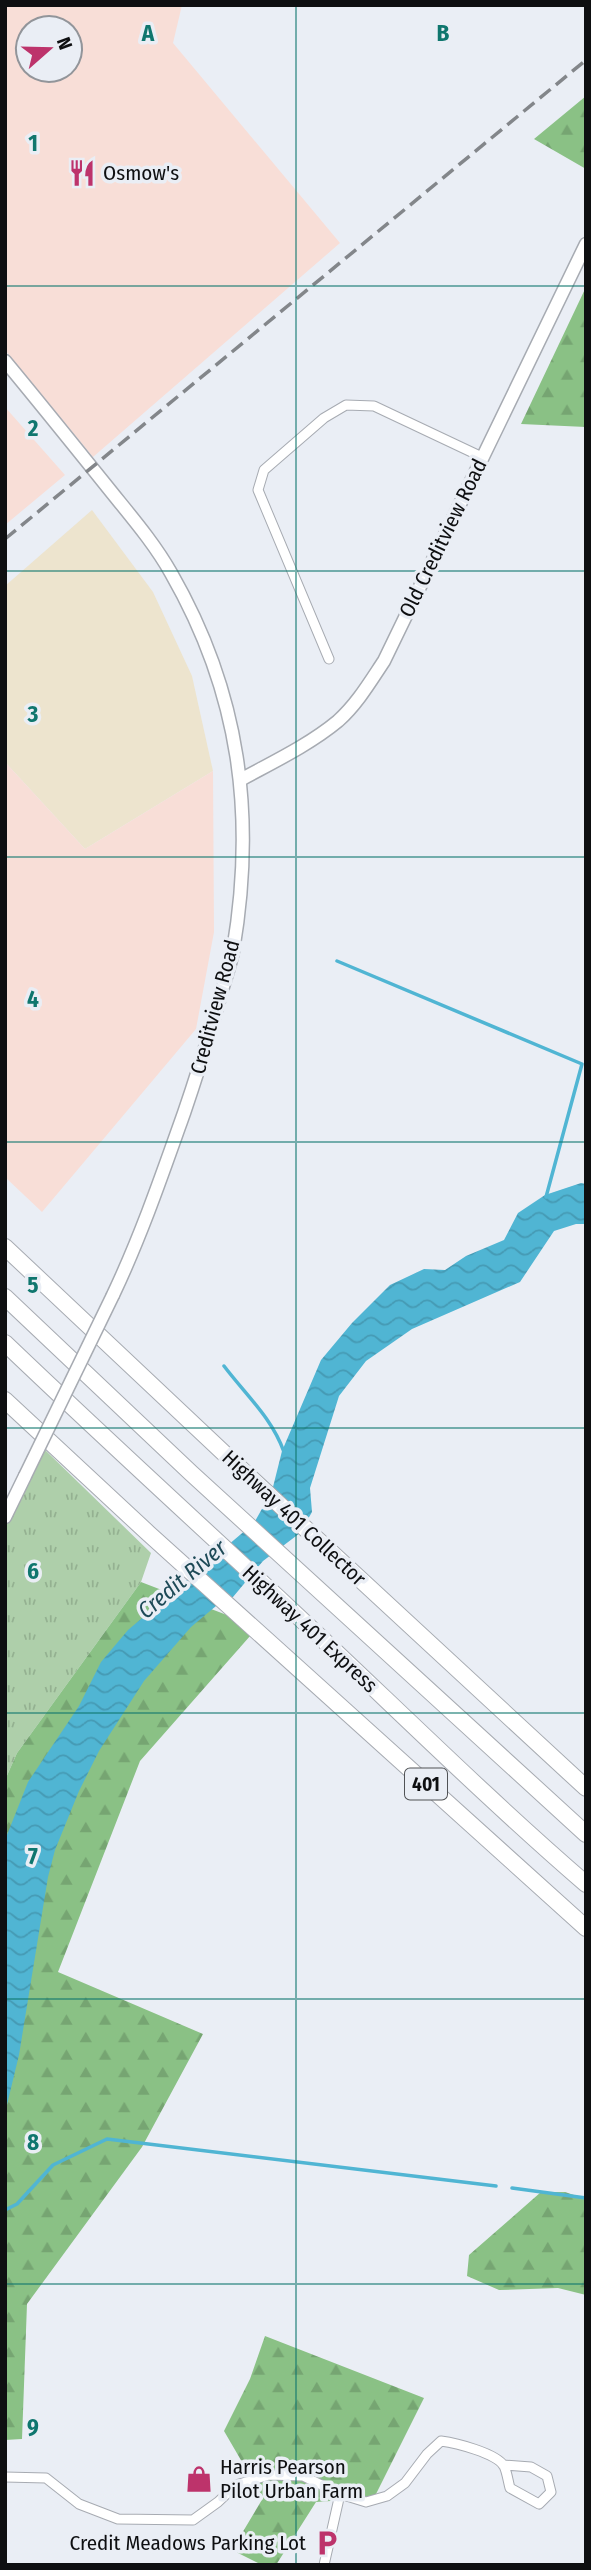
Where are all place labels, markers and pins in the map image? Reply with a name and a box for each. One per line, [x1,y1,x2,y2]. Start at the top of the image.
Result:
restaurant icon: Osmow's [67,158,97,188]
place label: Osmow's [103,160,179,186]
place label: Harris Pearson Pilot Urban Farm [220,2454,363,2504]
shop icon: Harris Pearson Pilot Urban Farm [184,2464,214,2494]
parking icon: Credit Meadows Parking Lot [312,2528,342,2558]
place label: Credit Meadows Parking Lot [70,2530,306,2556]

